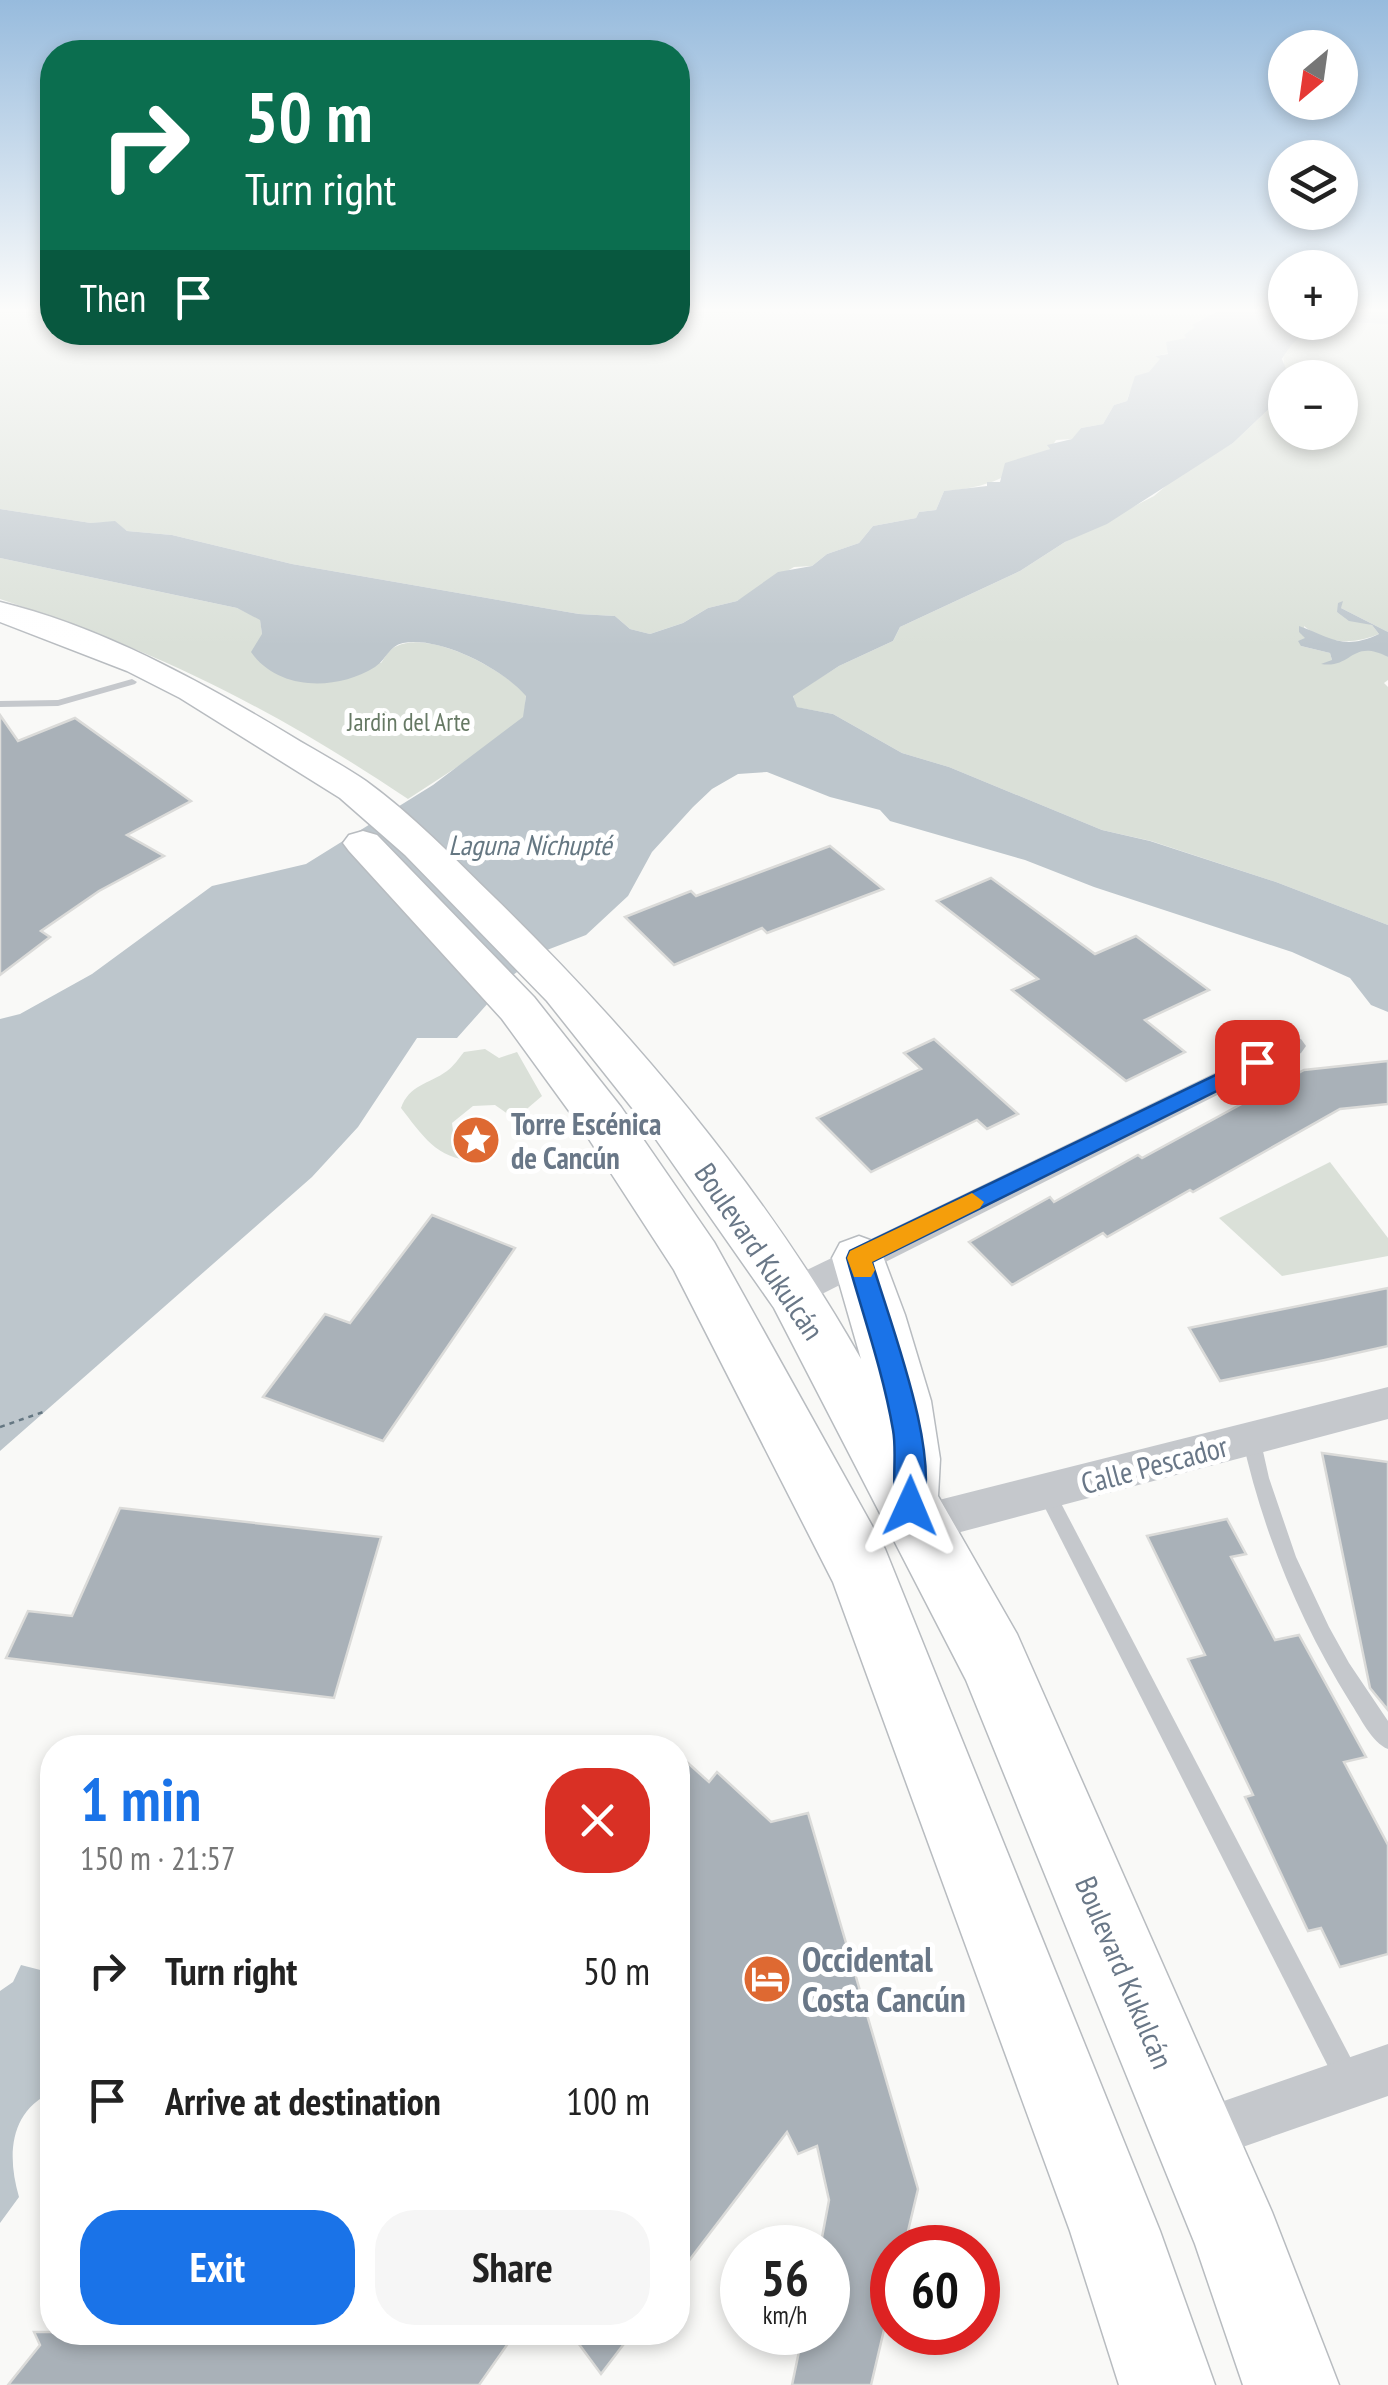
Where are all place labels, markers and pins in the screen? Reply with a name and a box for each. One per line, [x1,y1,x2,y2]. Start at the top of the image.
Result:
pin [1215,1020,1300,1105]
place label: Torre Escénica de Cancún [511,1104,661,1177]
place icon: Torre Escénica de Cancún [450,1114,502,1166]
place label: Occidental Costa Cancún [802,1936,966,2022]
hotel icon: Occidental Costa Cancún [741,1953,793,2005]

